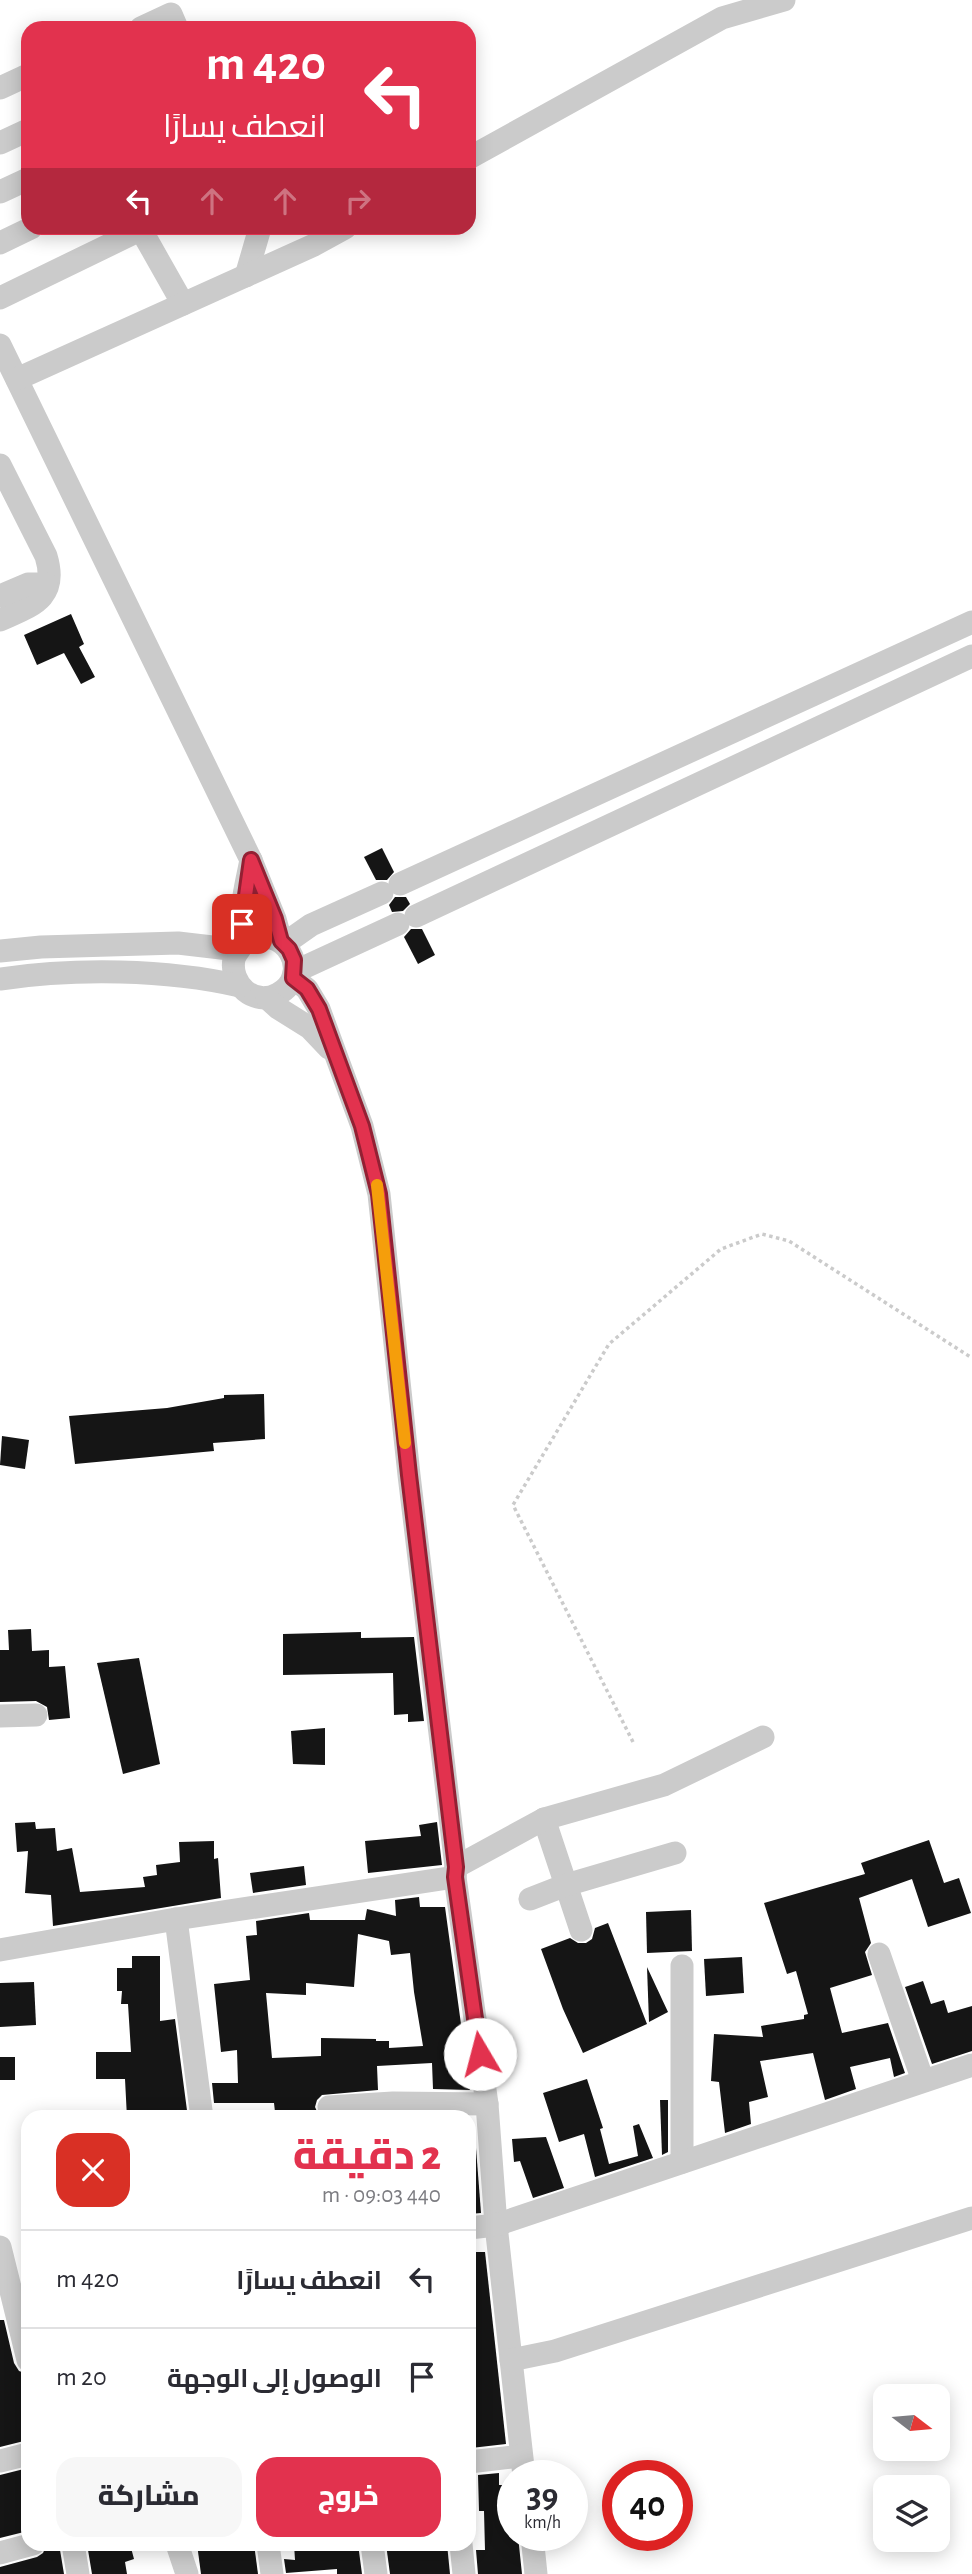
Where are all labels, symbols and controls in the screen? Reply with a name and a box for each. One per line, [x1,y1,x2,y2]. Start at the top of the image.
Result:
text: 420 m [206,40,326,89]
icon: left [350,49,441,140]
text: انعطف يسارًا [163,111,326,143]
icon: left [120,182,158,220]
icon: ahead [193,182,231,220]
icon: ahead [266,182,304,220]
icon: right [339,182,377,220]
pin [212,894,272,954]
icon: arrive [223,905,261,943]
position arrow [443,2017,517,2091]
button: close [56,2133,130,2207]
text: 2 دقيقة [293,2135,441,2177]
text: 440 m · 09:03 [322,2184,441,2207]
icon: left [403,2260,441,2298]
text: 420 m [56,2266,119,2292]
text: انعطف يسارًا [236,2268,382,2294]
icon: arrive [403,2358,441,2396]
text: 20 m [56,2364,107,2390]
text: الوصول إلى الوجهة [167,2366,382,2392]
north arrow [873,2384,950,2460]
map controls [873,2384,950,2552]
button: مشاركة [56,2457,242,2537]
button: خروج [256,2457,441,2537]
speed limit sign: 40 [602,2460,693,2551]
button: layers [873,2475,950,2552]
text: 39 [526,2479,558,2514]
text: km/h [524,2514,561,2532]

